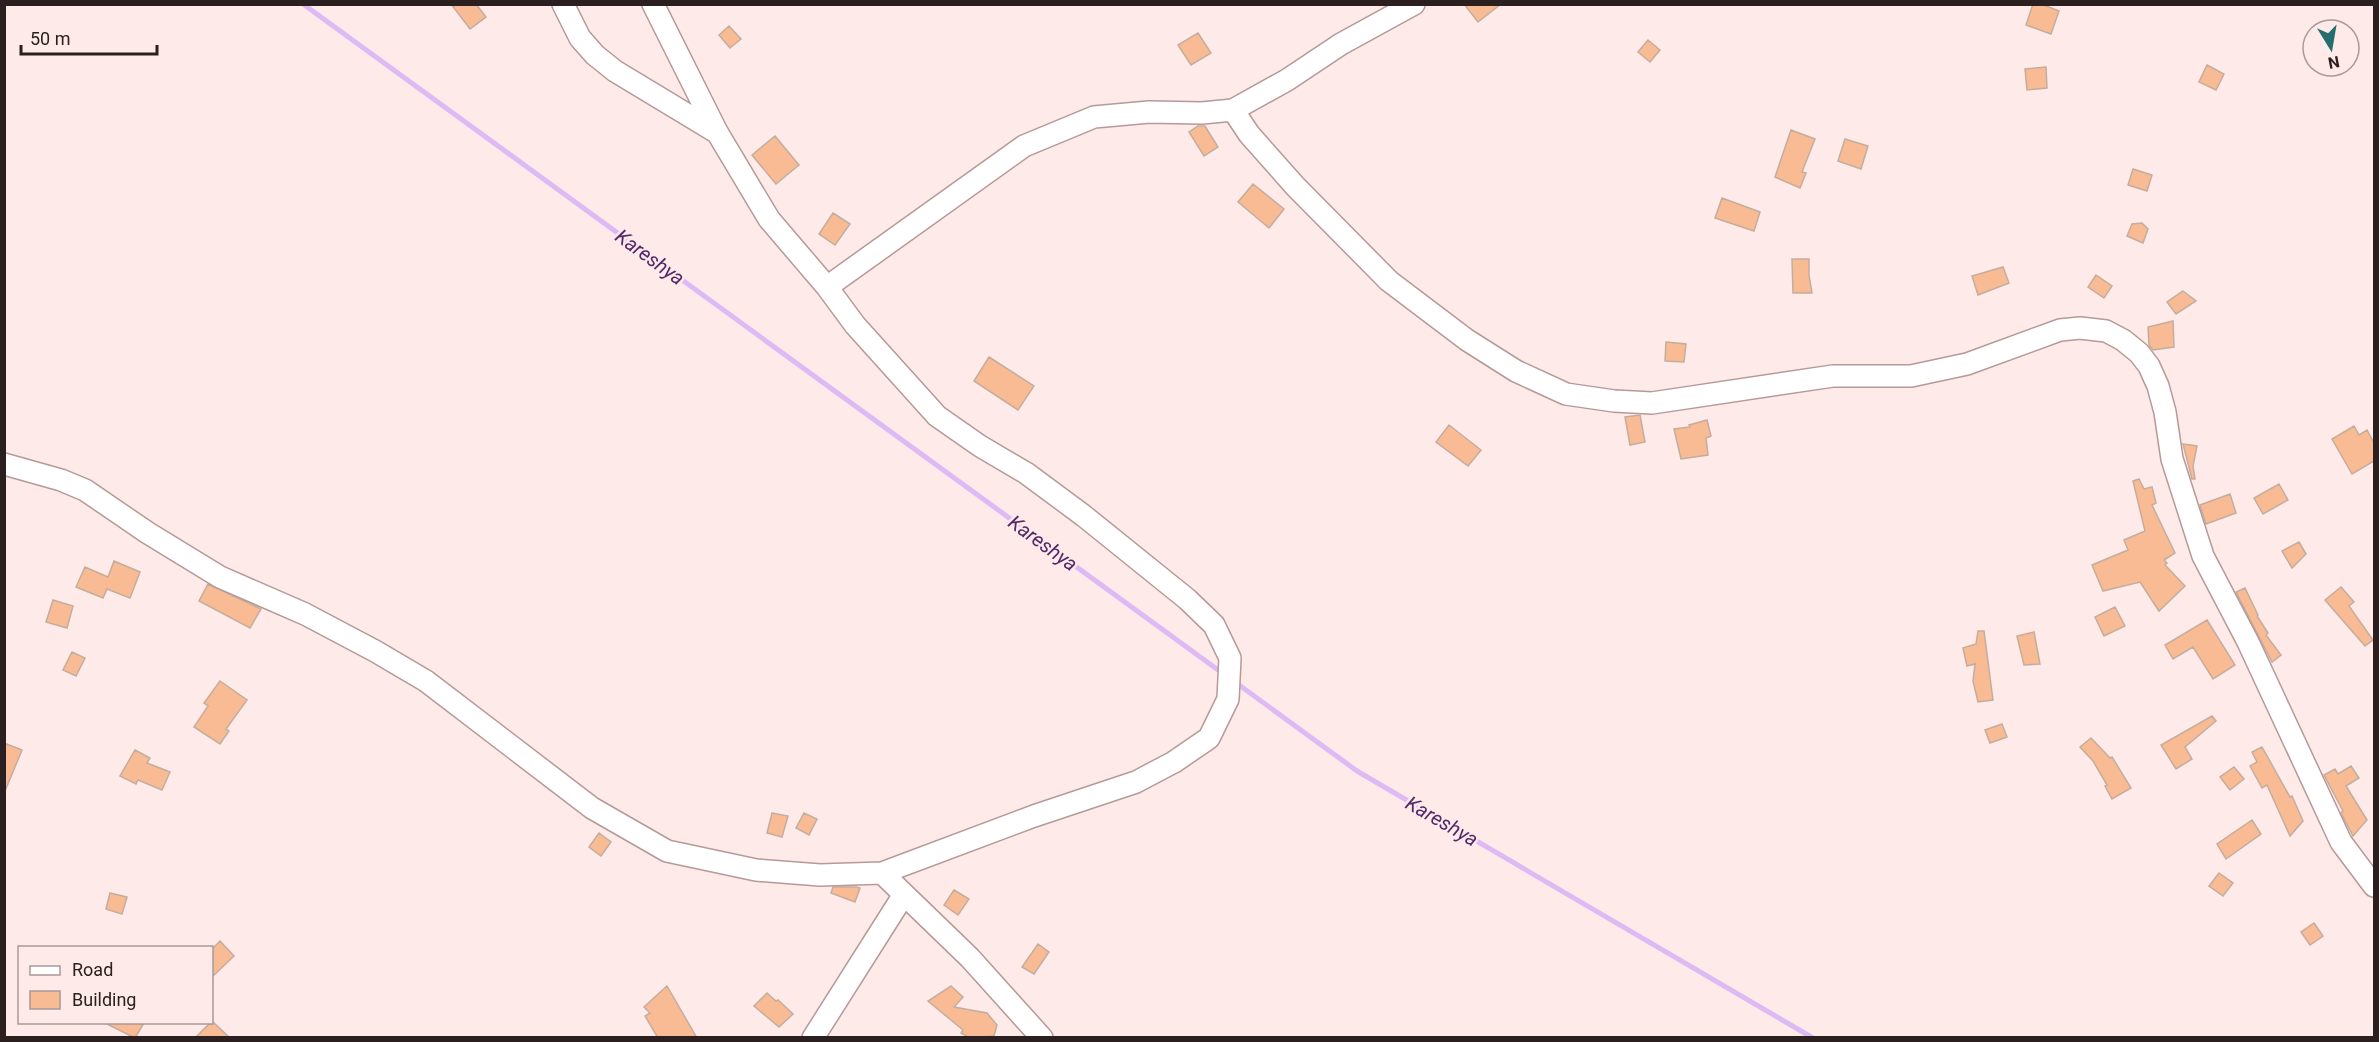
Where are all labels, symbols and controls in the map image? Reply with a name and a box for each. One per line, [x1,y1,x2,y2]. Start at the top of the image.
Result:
scale bar [21,18,158,56]
north arrow [2301,18,2361,78]
text: 50 m [30,28,70,49]
text: N [2326,52,2341,73]
water label: Kareshya [611,224,689,290]
water label: Kareshya [1004,510,1082,576]
water label: Kareshya [1401,791,1483,851]
legend [18,946,213,1024]
text: Road [72,959,113,980]
text: Building [72,989,136,1010]

